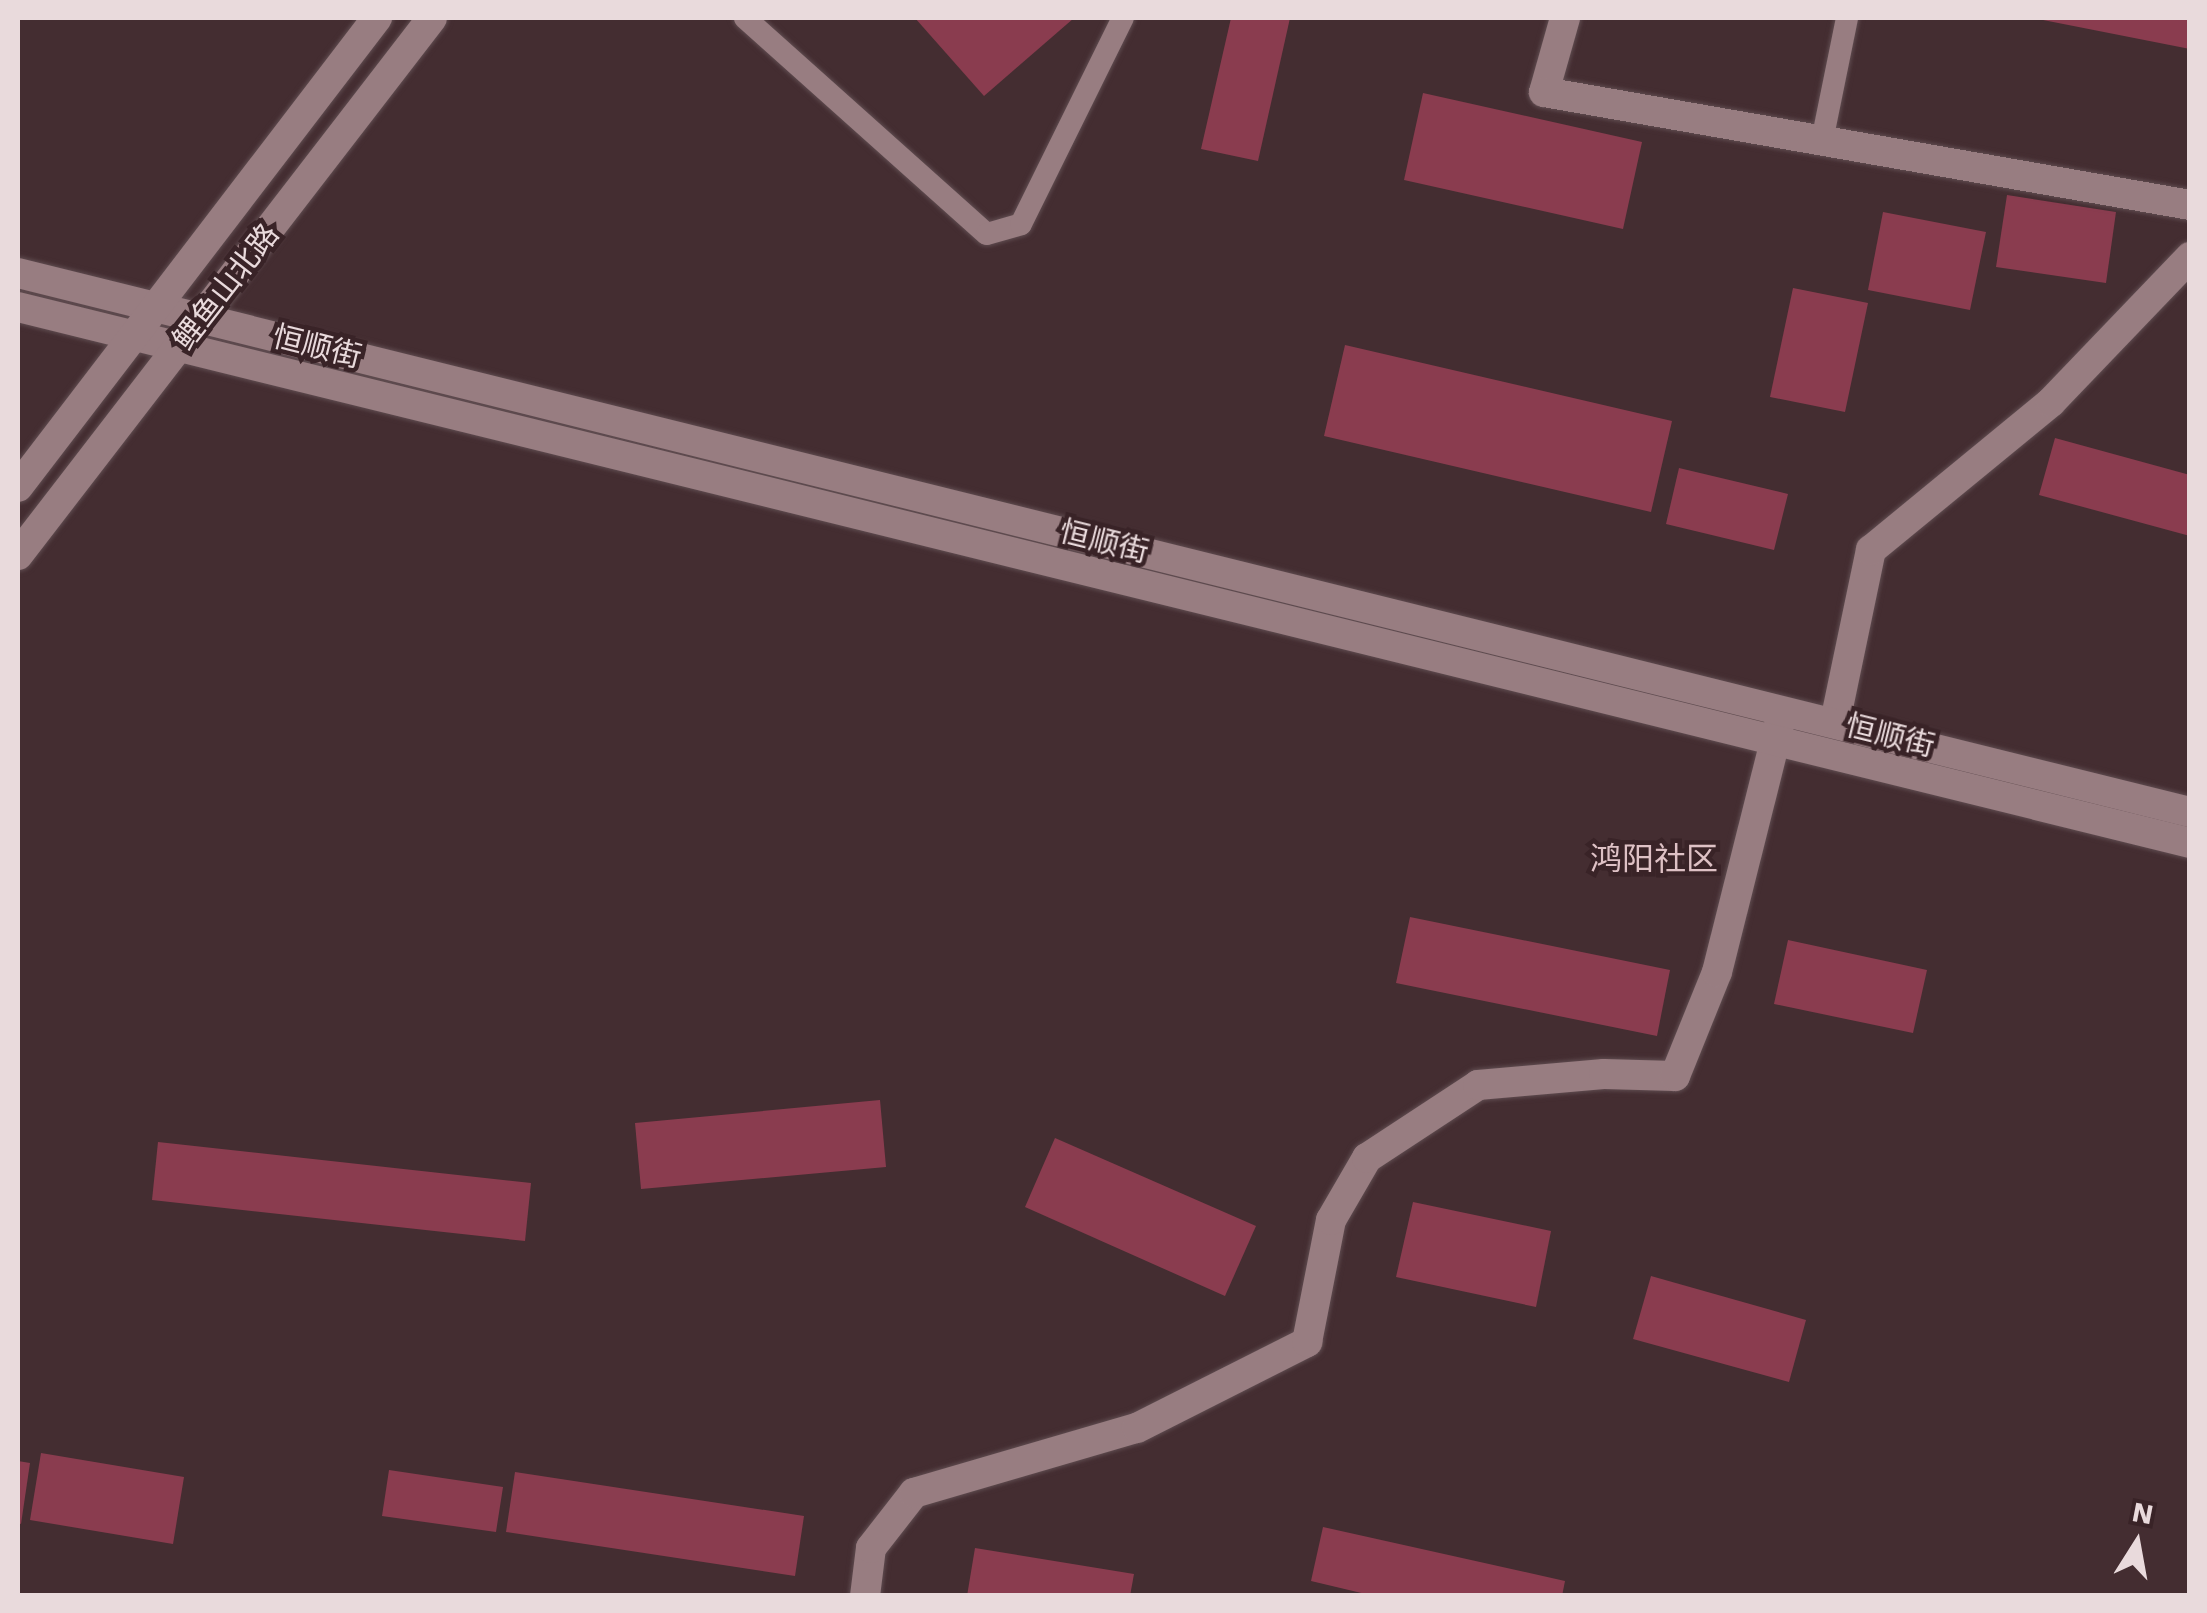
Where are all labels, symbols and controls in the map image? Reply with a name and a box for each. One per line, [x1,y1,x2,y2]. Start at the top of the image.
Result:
street label: 鲤鱼山北路 [166,217,286,357]
street label: 恒顺街 [269,319,365,375]
street label: 恒顺街 [1056,514,1152,570]
street label: 恒顺街 [1842,708,1938,764]
district label: 鸿阳社区 [1590,840,1718,878]
north arrow [2087,1493,2187,1593]
text: N [2129,1495,2156,1531]

